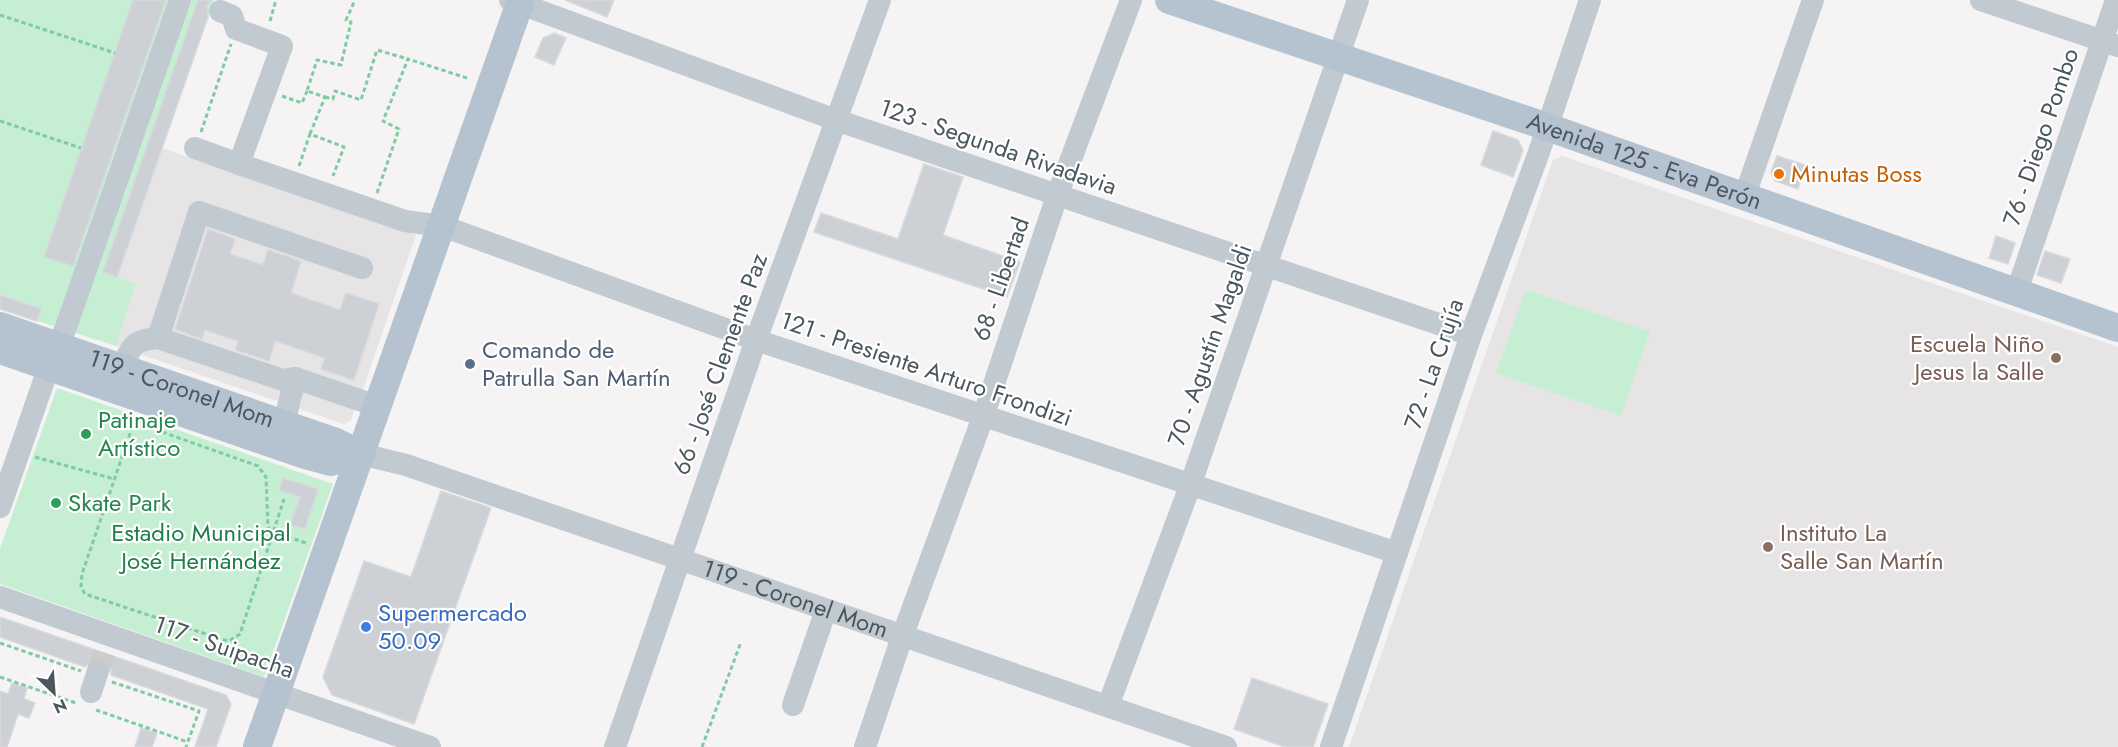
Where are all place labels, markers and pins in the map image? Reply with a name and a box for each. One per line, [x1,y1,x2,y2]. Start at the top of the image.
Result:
place label: Minutas Boss [1791,156,1922,191]
marker: Minutas Boss [1772,167,1786,181]
place label: Escuela Niño Jesus la Salle [1910,326,2044,389]
place label: Comando de Patrulla San Martín [482,332,671,395]
marker: Escuela Niño Jesus la Salle [2049,351,2063,365]
marker: Comando de Patrulla San Martín [463,357,477,371]
place label: Patinaje Artístico [98,402,180,465]
marker: Patinaje Artístico [79,427,93,441]
place label: Skate Park [68,485,172,520]
marker: Skate Park [49,496,63,510]
place label: Instituto La Salle San Martín [1780,515,1944,578]
marker: Instituto La Salle San Martín [1761,540,1775,554]
place label: Supermercado 50.09 [378,595,527,658]
marker: Supermercado 50.09 [359,620,373,634]

